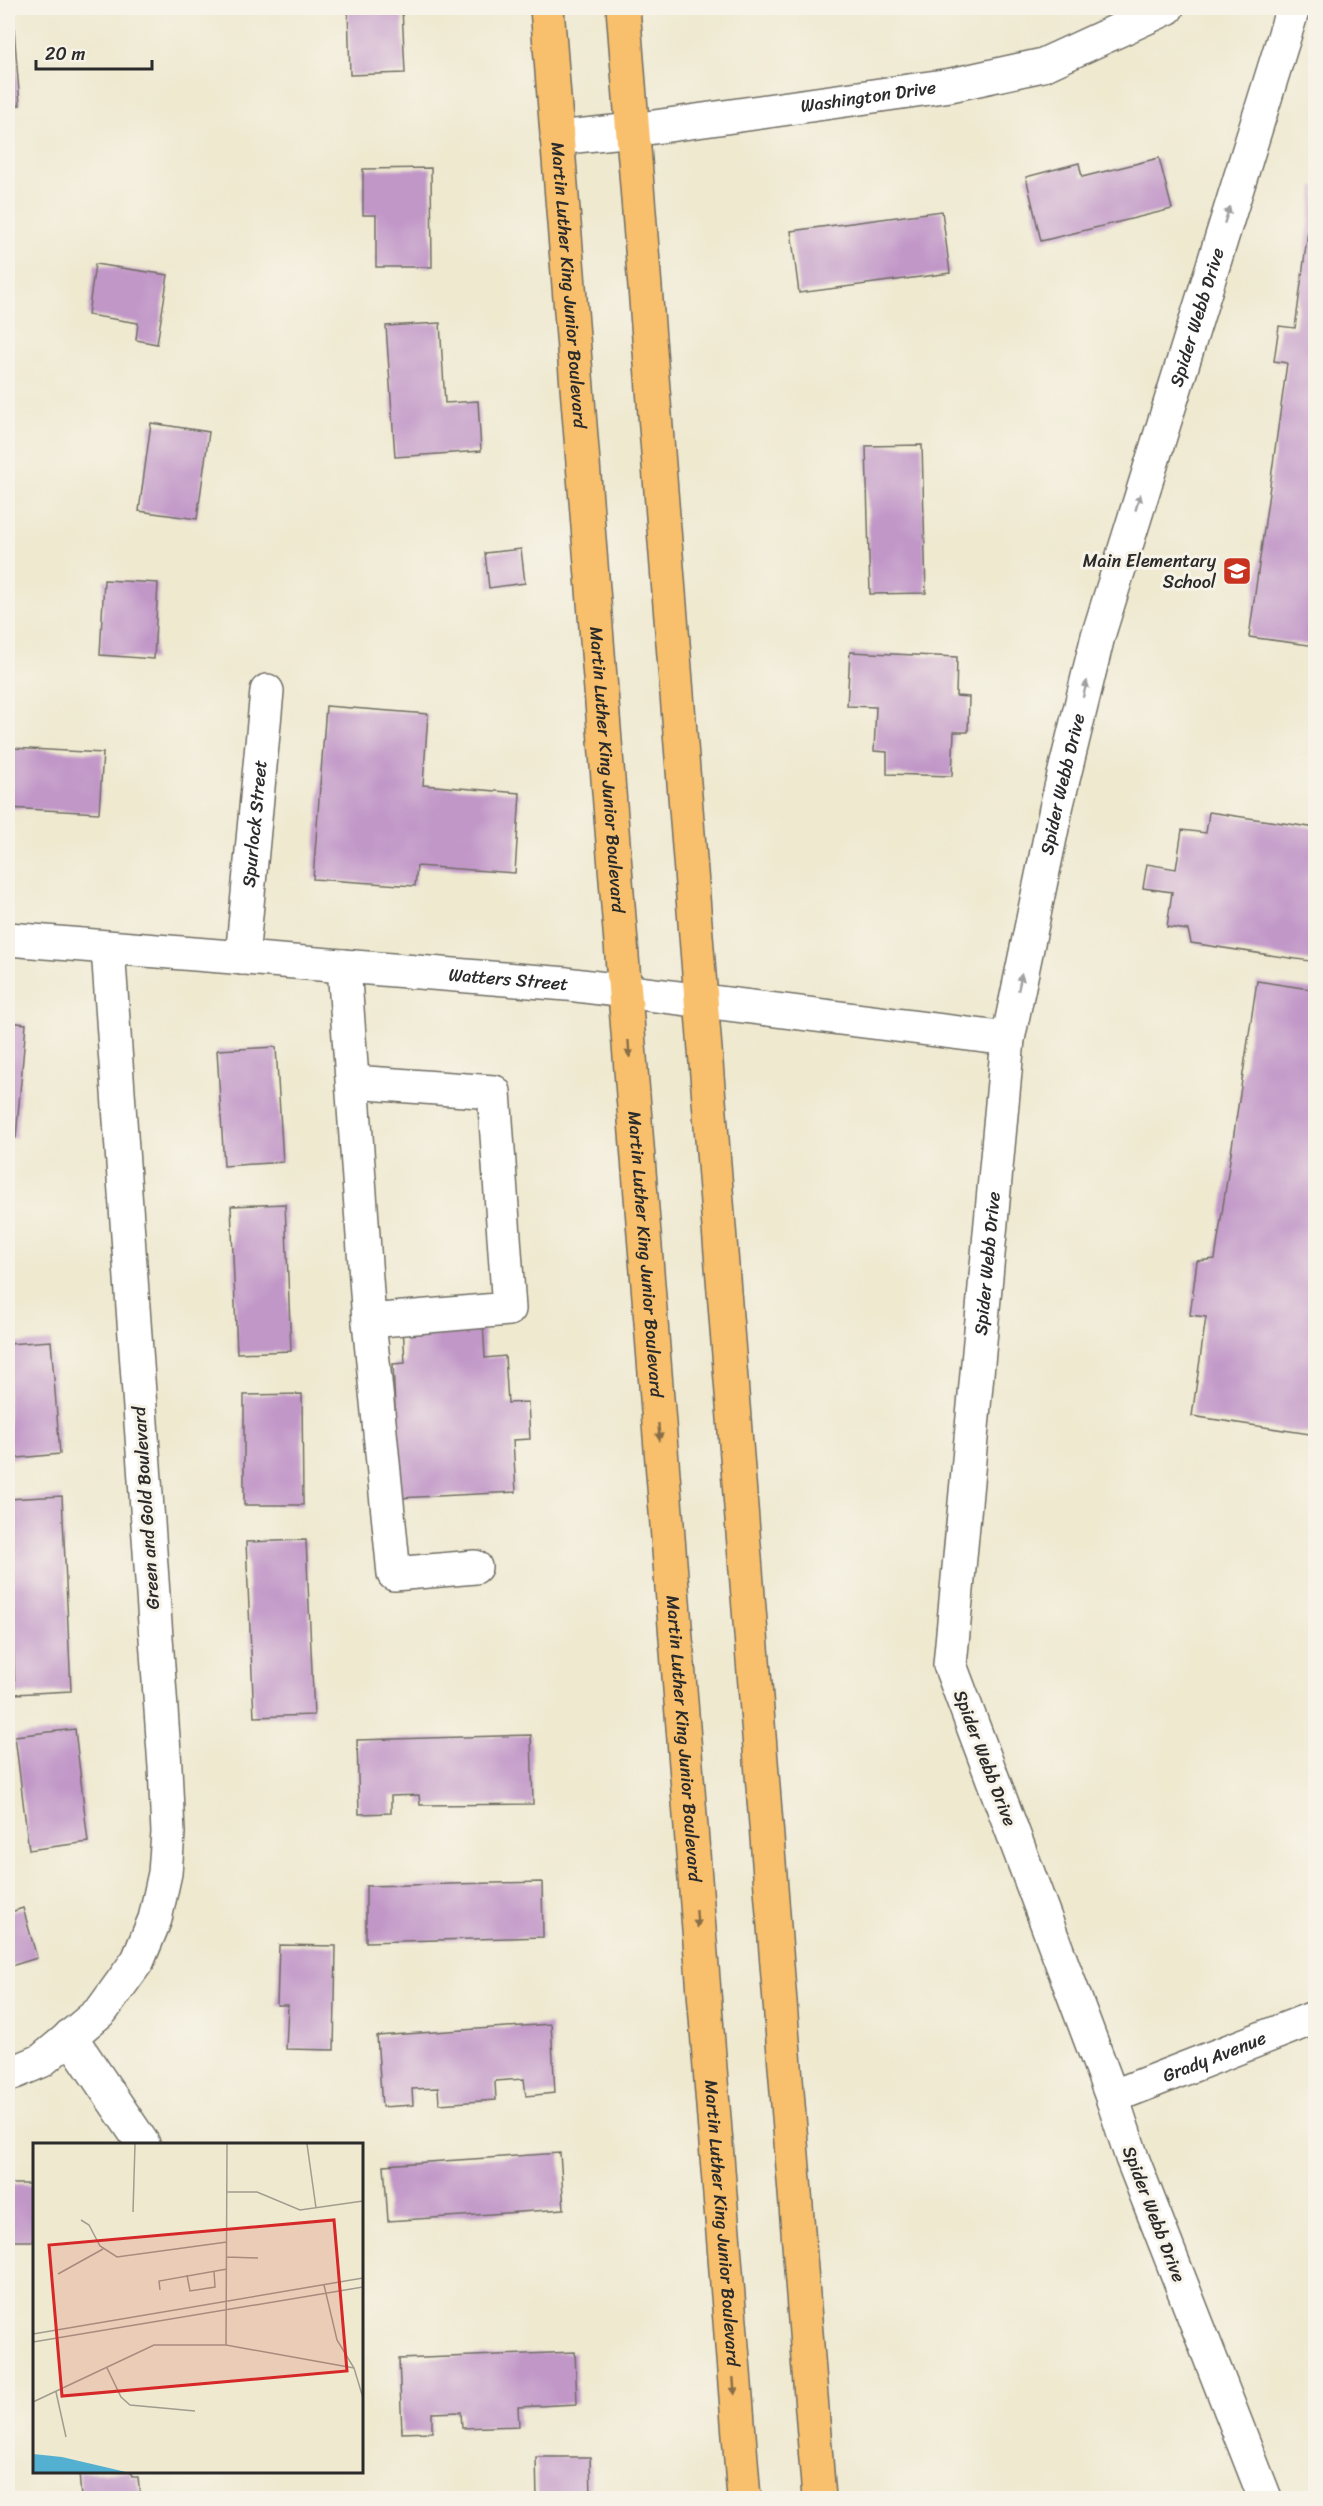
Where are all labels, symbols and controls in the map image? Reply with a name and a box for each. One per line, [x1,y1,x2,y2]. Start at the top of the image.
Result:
scale bar [36,33,152,71]
text: 20 m [45,38,85,70]
street label: Washington Drive [798,71,938,122]
street label: Martin Luther King Junior Boulevard [542,141,596,431]
one-way arrow [1222,206,1232,224]
street label: Spider Webb Drive [1160,244,1234,391]
one-way arrow [1134,493,1143,511]
place label: Main Elementary School [1083,545,1217,598]
school or university icon: Main Elementary School [1221,555,1253,587]
street label: Martin Luther King Junior Boulevard [580,625,635,916]
one-way arrow [1080,680,1090,699]
street label: Spider Webb Drive [1031,710,1095,858]
street label: Spurlock Street [233,758,276,889]
street label: Watters Street [447,959,570,1000]
one-way arrow [1015,973,1025,992]
one-way arrow [624,1039,634,1058]
street label: Martin Luther King Junior Boulevard [618,1110,673,1400]
street label: Spider Webb Drive [965,1190,1010,1337]
street label: Green and Gold Boulevard [123,1404,169,1610]
one-way arrow [654,1422,664,1441]
street label: Martin Luther King Junior Boulevard [657,1594,711,1885]
street label: Spider Webb Drive [944,1685,1026,1831]
one-way arrow [692,1910,702,1929]
street label: Grady Avenue [1158,2022,1271,2092]
street label: Martin Luther King Junior Boulevard [695,2079,750,2369]
street label: Spider Webb Drive [1113,2141,1195,2287]
inset map [33,2143,363,2473]
one-way arrow [729,2376,739,2395]

